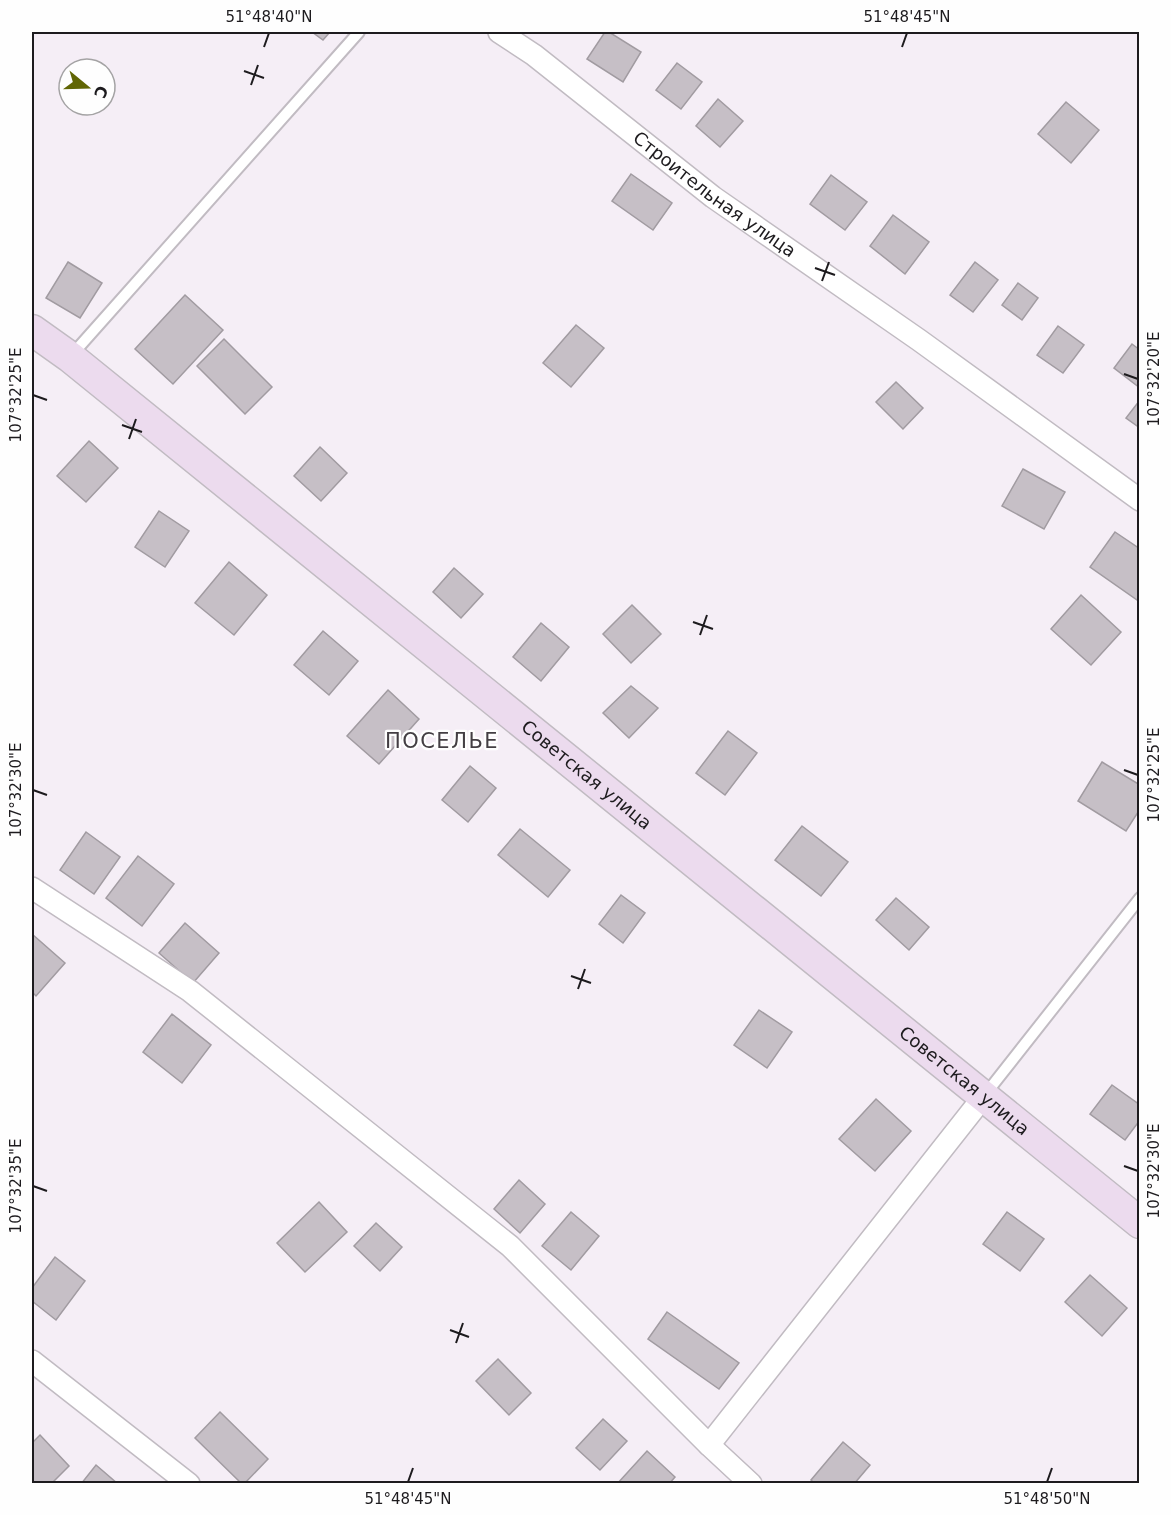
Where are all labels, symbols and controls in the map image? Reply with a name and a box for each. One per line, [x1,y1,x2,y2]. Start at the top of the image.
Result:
text: 51°48'40"N [225,8,313,26]
text: 51°48'45"N [863,8,951,26]
north arrow [57,57,117,117]
text: С [90,83,112,100]
street label: Строительная улица [629,127,800,261]
text: 107°32'20"E [1145,332,1163,426]
text: 107°32'25"E [7,348,25,442]
street label: Советская улица [517,716,656,833]
text: 107°32'25"E [1145,728,1163,822]
district label: ПОСЕЛЬЕ [385,729,499,753]
text: 107°32'30"E [7,743,25,837]
street label: Советская улица [895,1021,1034,1139]
text: 107°32'30"E [1145,1124,1163,1218]
text: 107°32'35"E [7,1139,25,1233]
text: 51°48'45"N [364,1490,452,1508]
text: 51°48'50"N [1003,1490,1091,1508]

